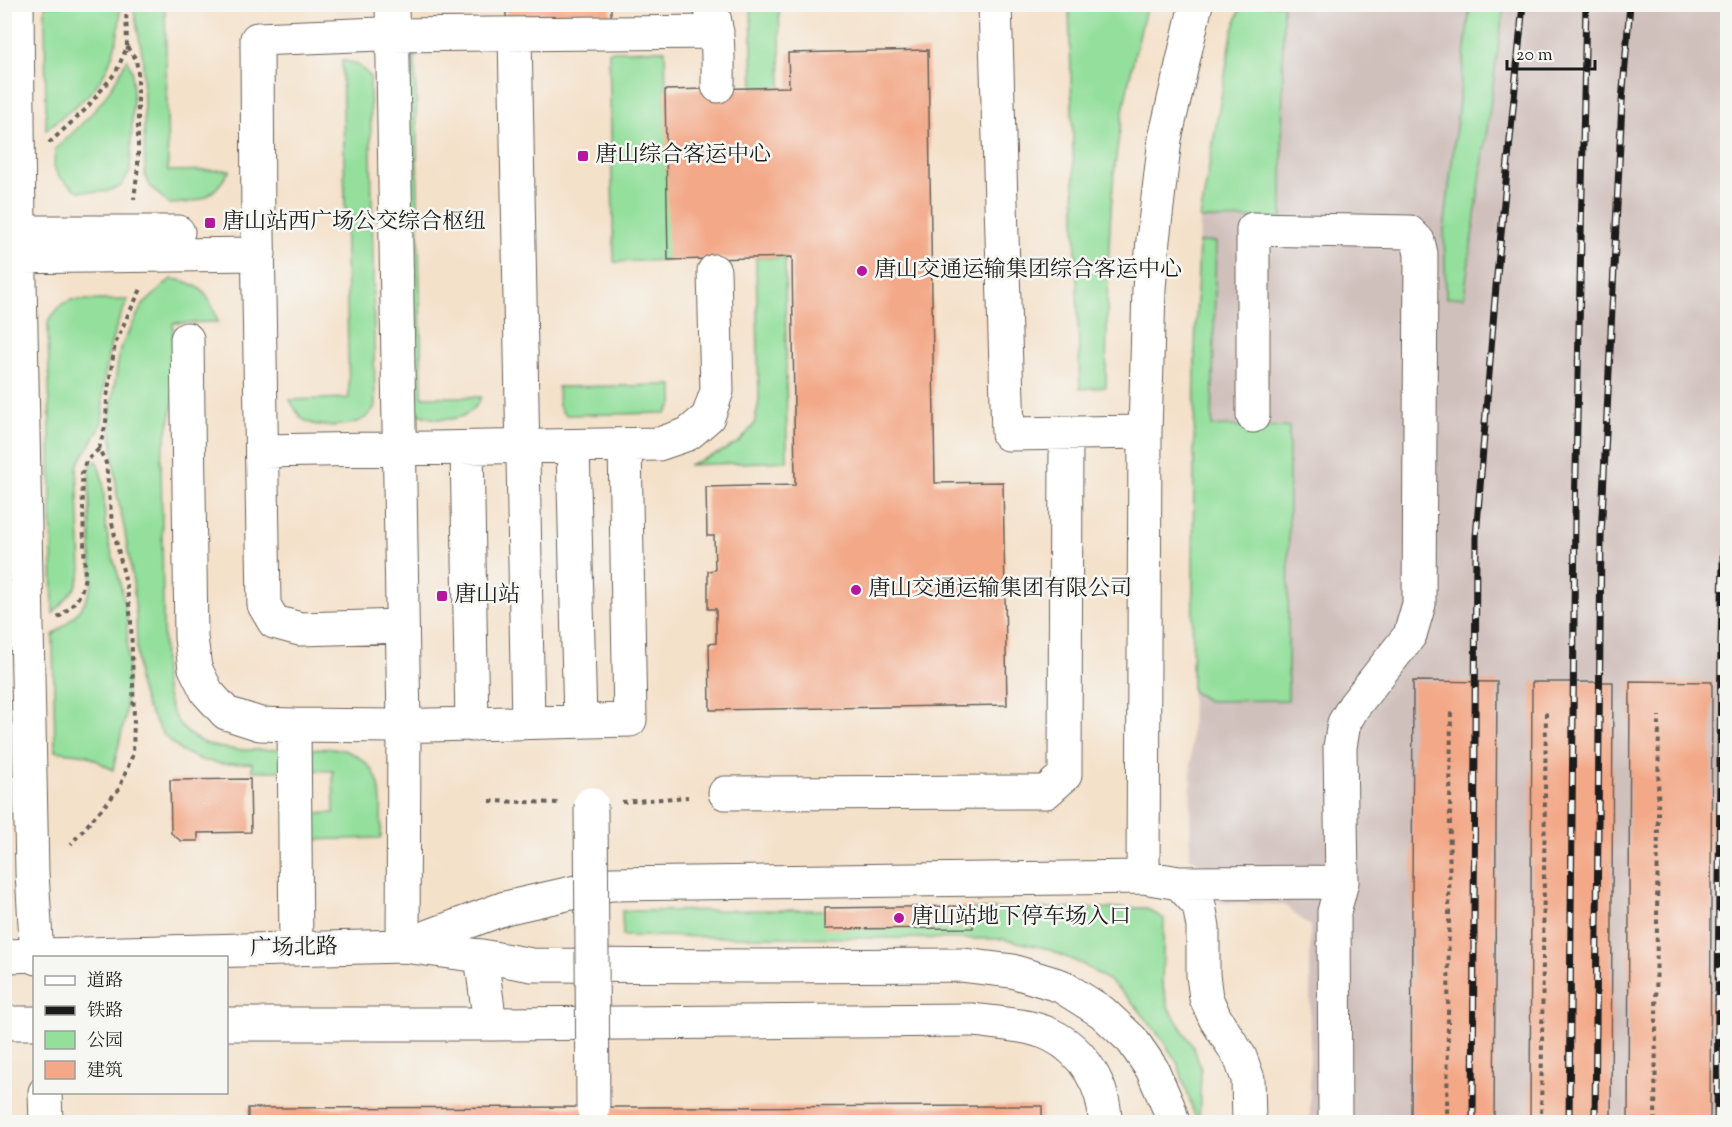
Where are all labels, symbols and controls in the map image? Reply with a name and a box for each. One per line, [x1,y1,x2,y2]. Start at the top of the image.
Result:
scale bar [1507,33,1596,71]
text: 20 m [1516,43,1553,69]
place label: 唐山综合客运中心 [595,140,771,172]
marker: 唐山综合客运中心 [576,149,590,163]
place label: 唐山站西广场公交综合枢纽 [222,207,486,239]
marker: 唐山站西广场公交综合枢纽 [203,216,217,230]
place label: 唐山交通运输集团综合客运中心 [874,255,1182,287]
marker: 唐山交通运输集团综合客运中心 [855,264,869,278]
place label: 唐山交通运输集团有限公司 [868,574,1132,606]
place label: 唐山站 [454,580,520,612]
marker: 唐山交通运输集团有限公司 [849,583,863,597]
marker: 唐山站 [435,589,449,603]
place label: 唐山站地下停车场入口 [911,902,1131,934]
marker: 唐山站地下停车场入口 [892,911,906,925]
street label: 广场北路 [250,932,338,966]
legend [33,956,228,1094]
text: 道路 [87,969,123,995]
text: 铁路 [87,999,123,1025]
text: 公园 [87,1029,123,1055]
text: 建筑 [87,1059,123,1085]

